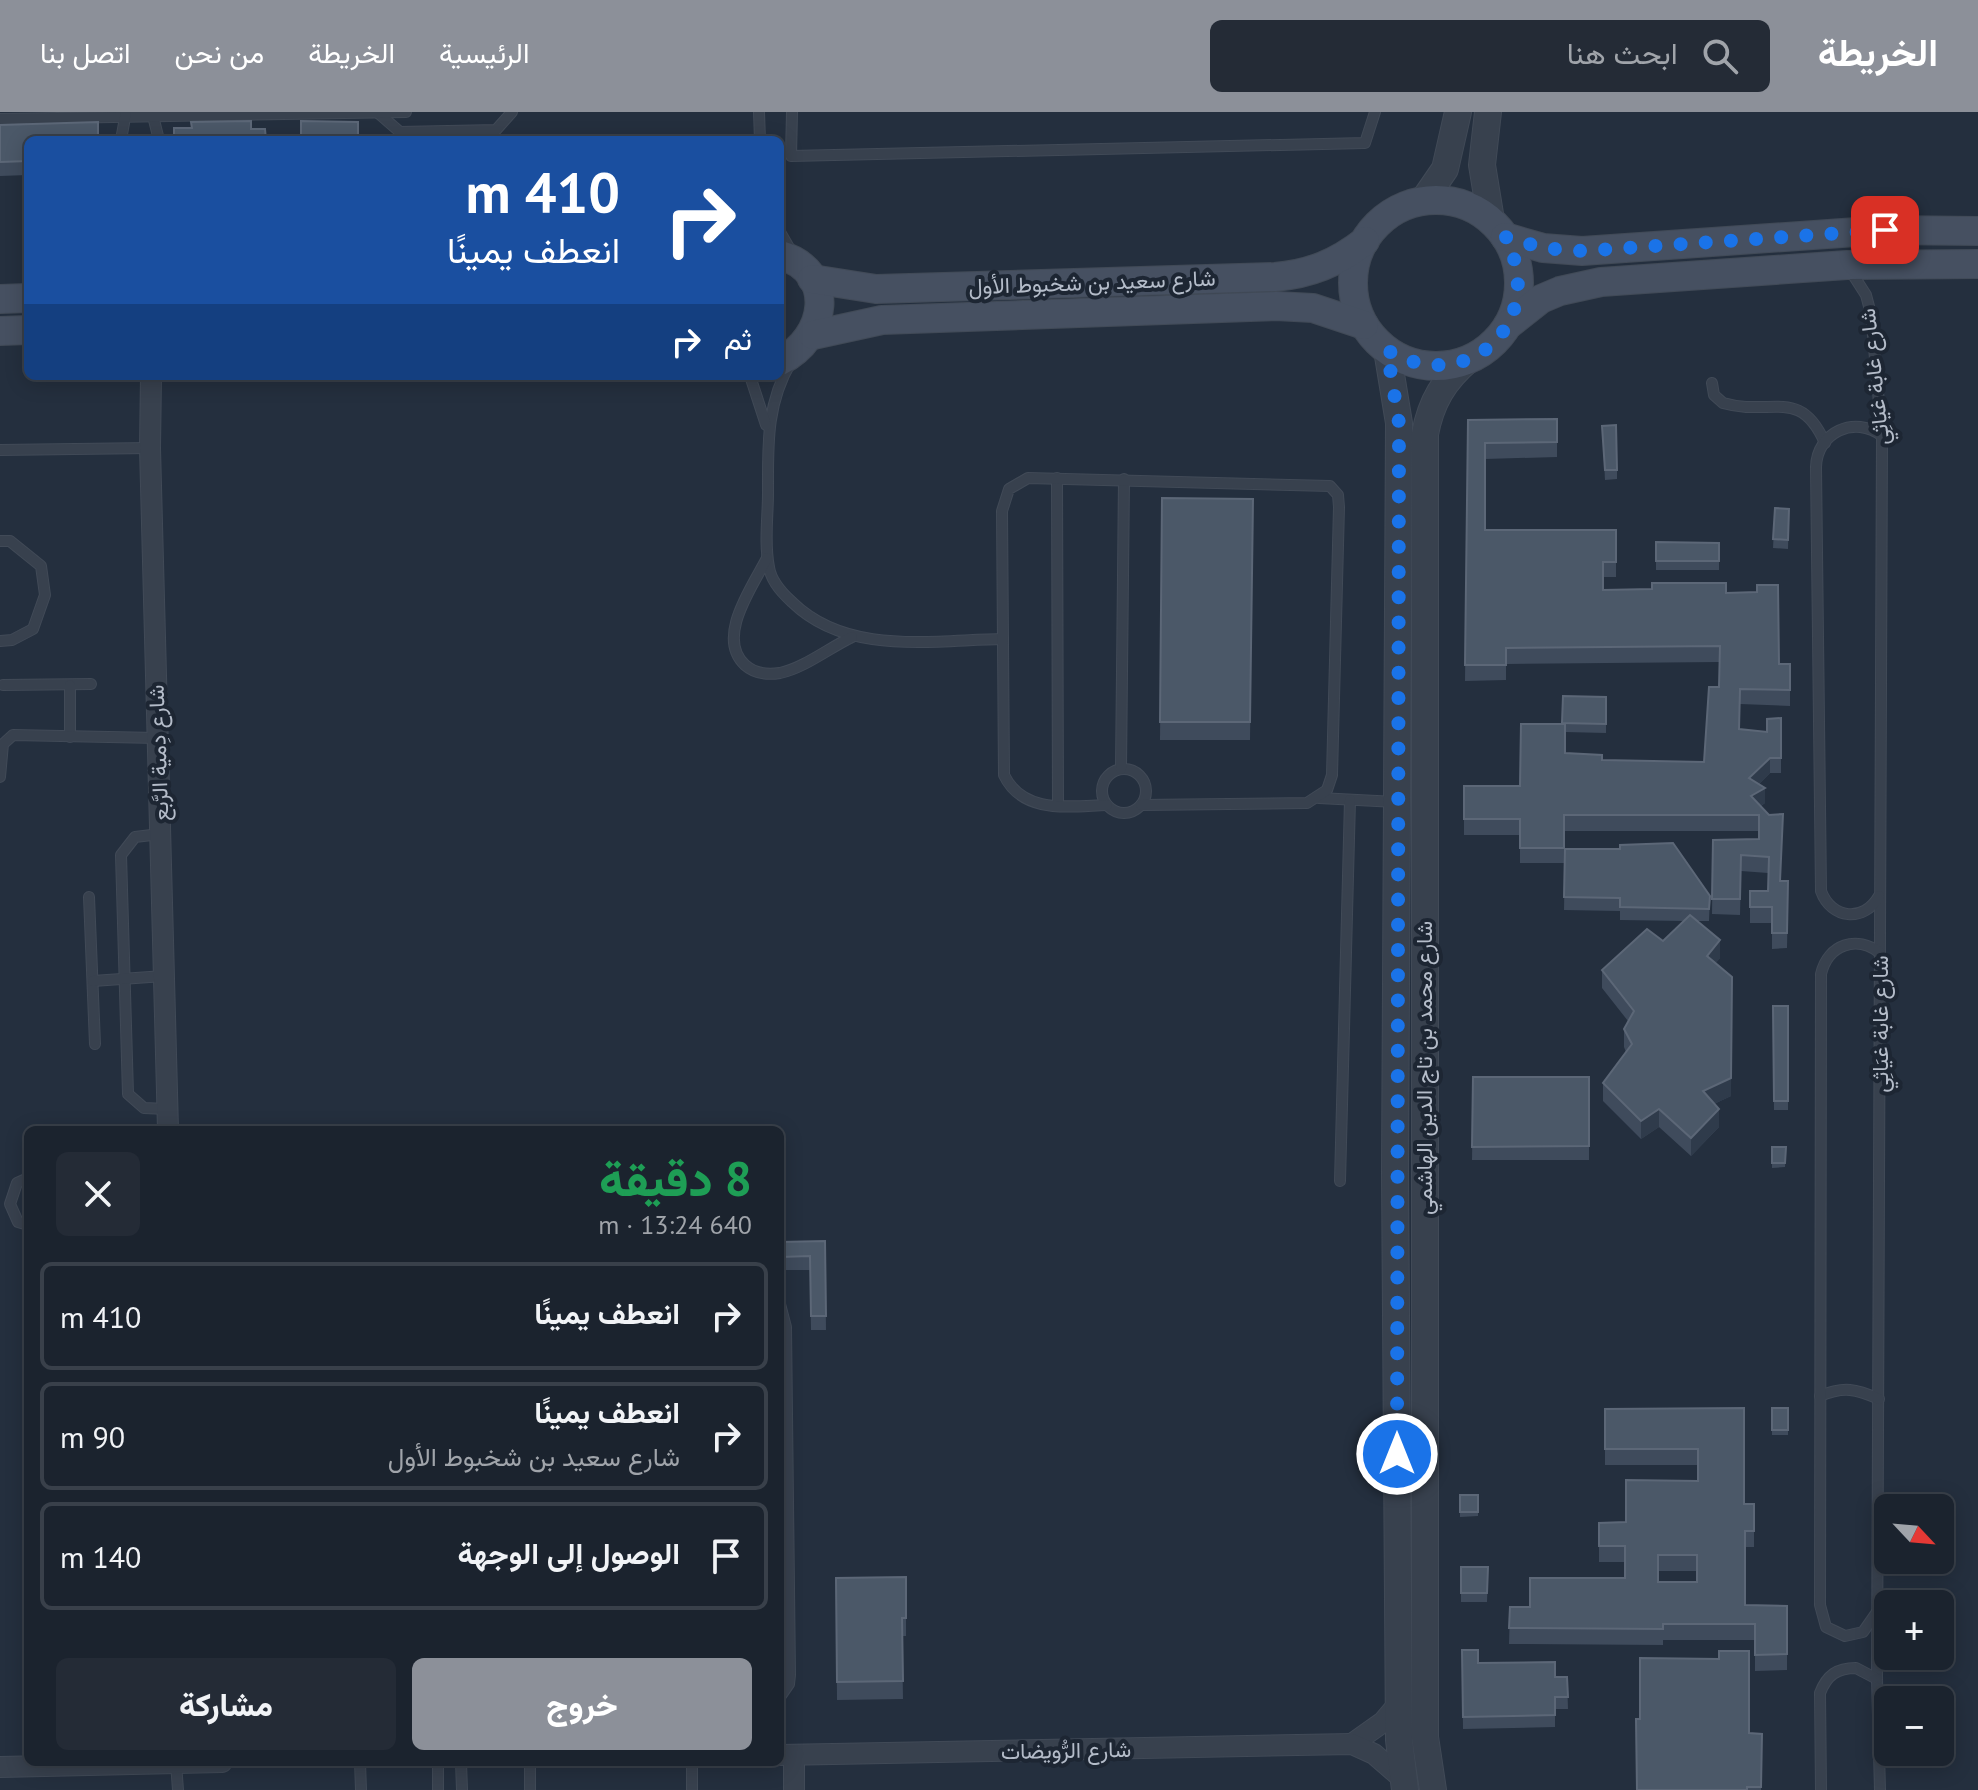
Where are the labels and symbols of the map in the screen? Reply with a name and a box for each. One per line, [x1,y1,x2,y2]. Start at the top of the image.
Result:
pin [1851,196,1919,264]
street label: شارع سعيد بن شخبوط الأول [968,264,1216,301]
street label: شارع غابة غيَاثِي [1853,307,1900,447]
street label: شارع دِمية الرَّبع [142,684,175,822]
street label: شارع محمد بن تاج الدين الهاشمي [1410,921,1443,1215]
street label: شارع غابة غيَاثِي [1866,955,1899,1093]
position arrow [1355,1412,1439,1496]
north arrow [1874,1494,1954,1574]
street label: شارع الرُّويضات [1001,1735,1131,1766]

